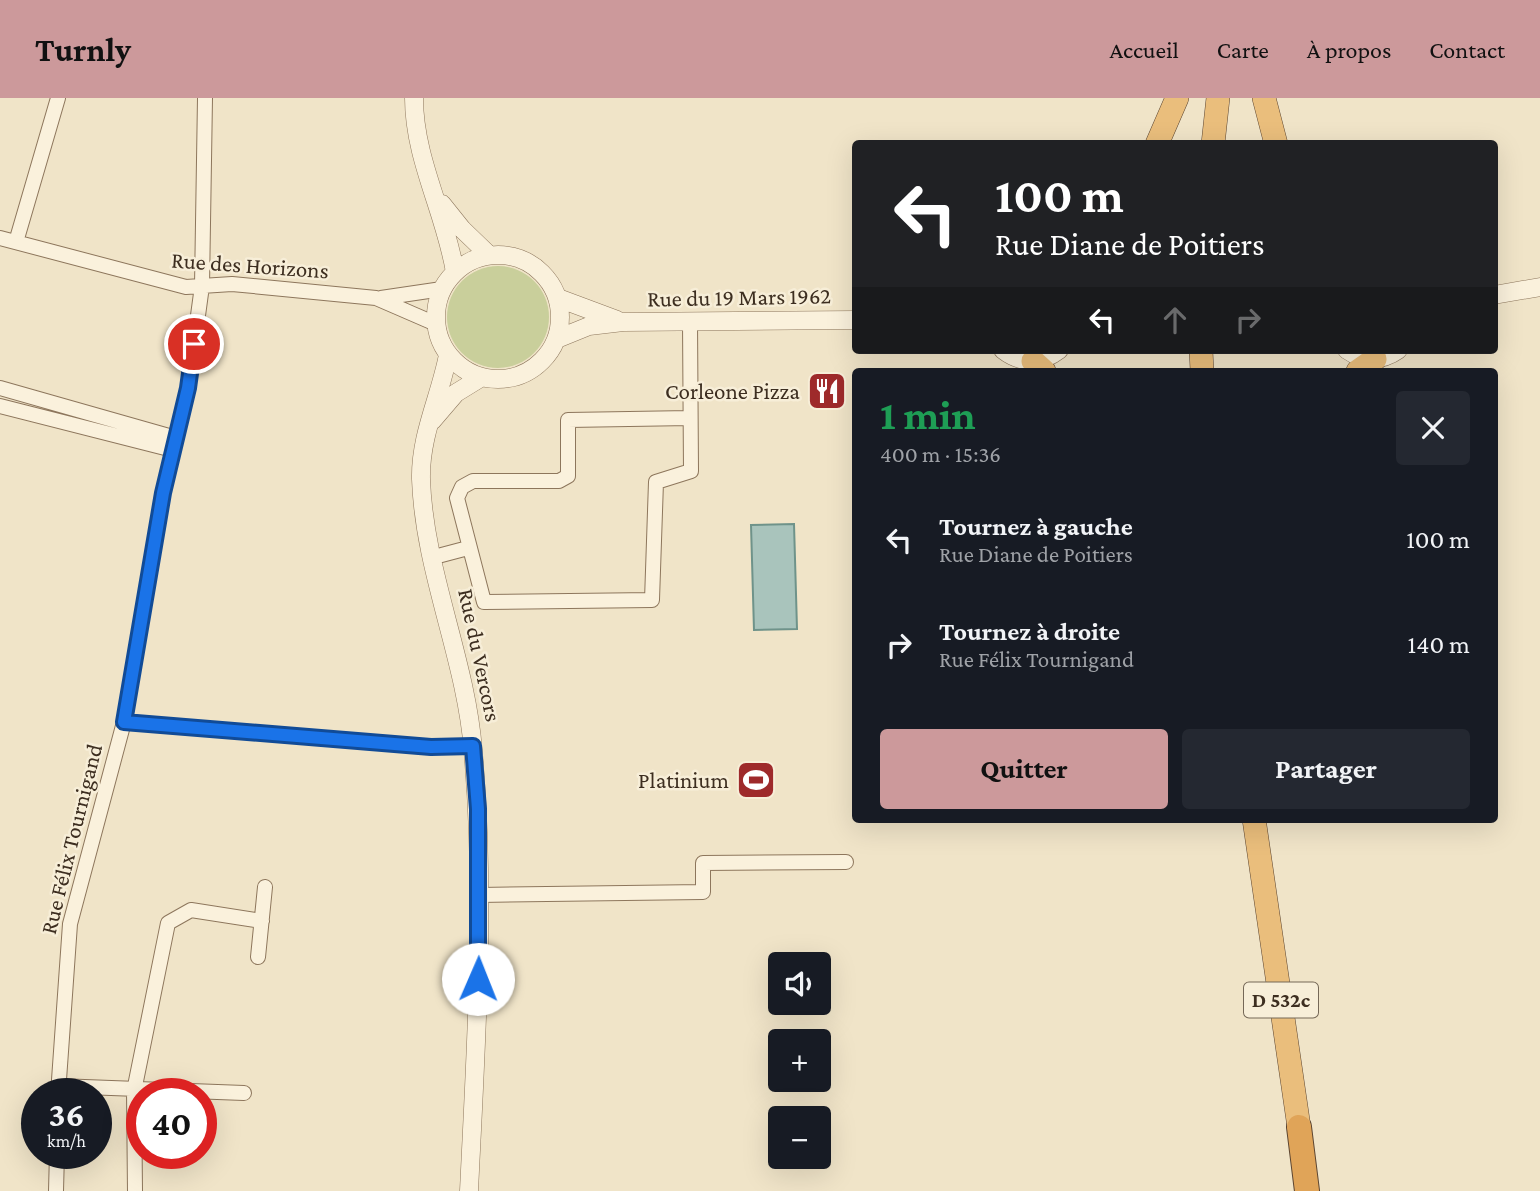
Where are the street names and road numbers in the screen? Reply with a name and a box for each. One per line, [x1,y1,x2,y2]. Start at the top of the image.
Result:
street label: Rue des Horizons [170,247,330,283]
street label: Rue du 19 Mars 1962 [647,282,831,312]
street label: Rue du Vercors [453,586,507,724]
street label: Rue Félix Tournigand [35,741,107,937]
road number: D 532c [1244,982,1318,1018]

